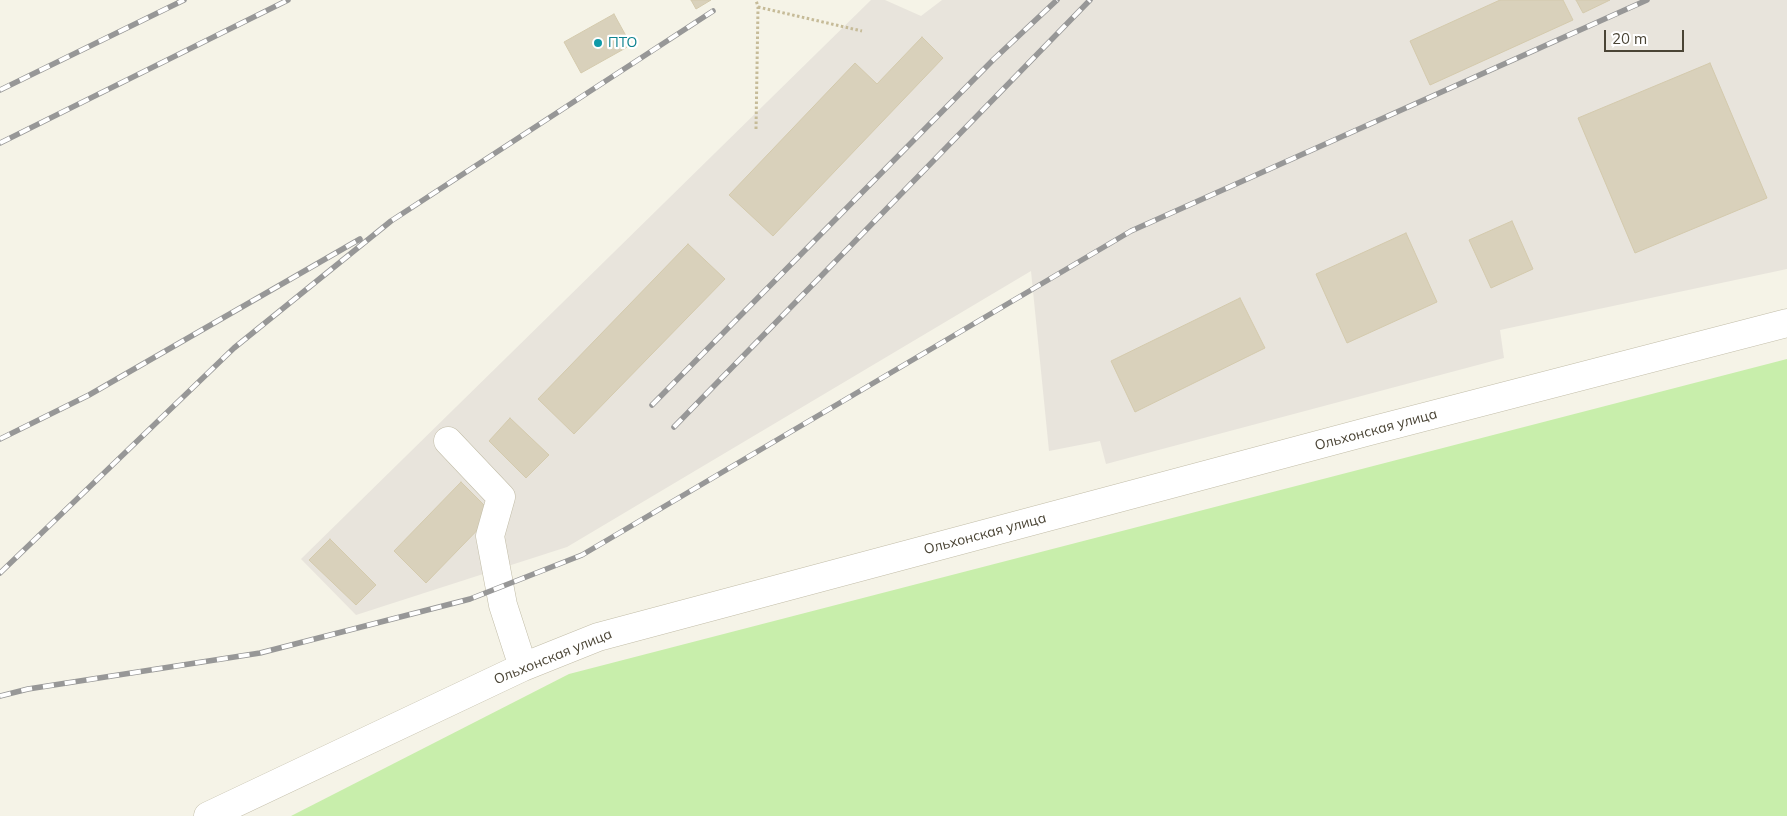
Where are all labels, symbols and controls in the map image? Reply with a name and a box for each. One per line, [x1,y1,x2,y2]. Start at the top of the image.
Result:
scale bar [1607,20,1687,52]
text: 20 m [1612,29,1647,48]
place label: ПТО [608,35,637,51]
marker: ПТО [592,37,604,49]
street label: Ольхонская улица [1313,406,1439,454]
street label: Ольхонская улица [922,510,1048,558]
street label: Ольхонская улица [491,626,615,688]

